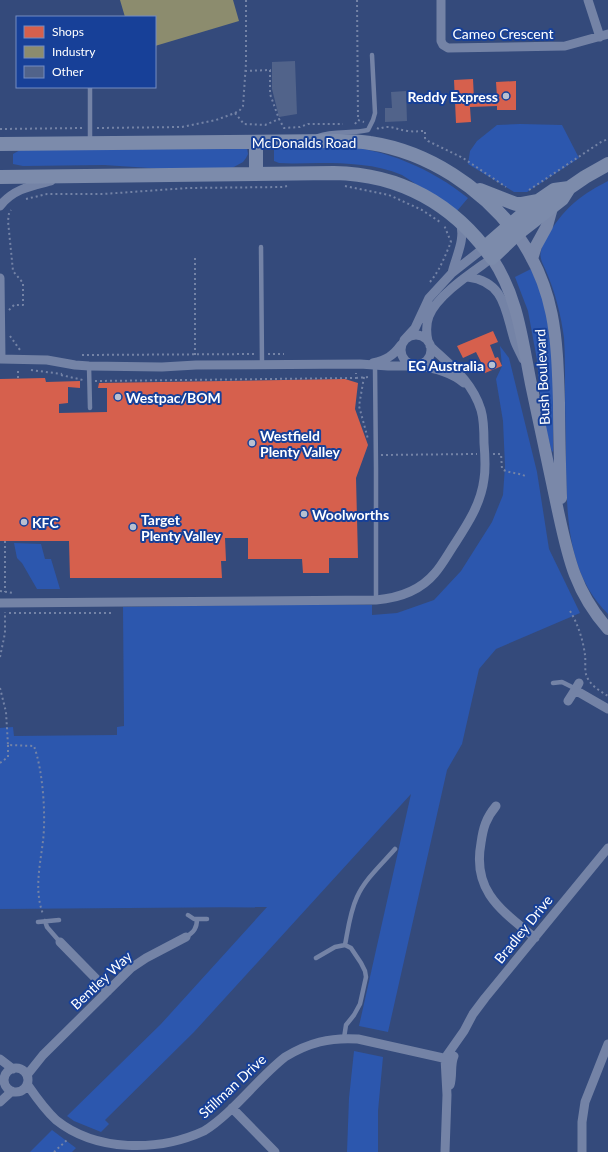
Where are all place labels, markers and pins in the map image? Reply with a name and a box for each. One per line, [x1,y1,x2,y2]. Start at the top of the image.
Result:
place label: Reddy Express [408,88,498,105]
marker: Reddy Express [501,91,511,101]
place label: EG Australia [408,357,484,374]
marker: EG Australia [487,360,497,370]
place label: Westpac/BOM [126,389,221,406]
marker: Westpac/BOM [113,392,123,402]
place label: Westfield Plenty Valley [260,427,341,460]
marker: Westfield Plenty Valley [247,438,257,448]
place label: Woolworths [312,506,389,523]
marker: Woolworths [299,509,309,519]
place label: Target Plenty Valley [141,511,222,544]
place label: KFC [32,514,59,531]
marker: KFC [19,517,29,527]
marker: Target Plenty Valley [128,522,138,532]

